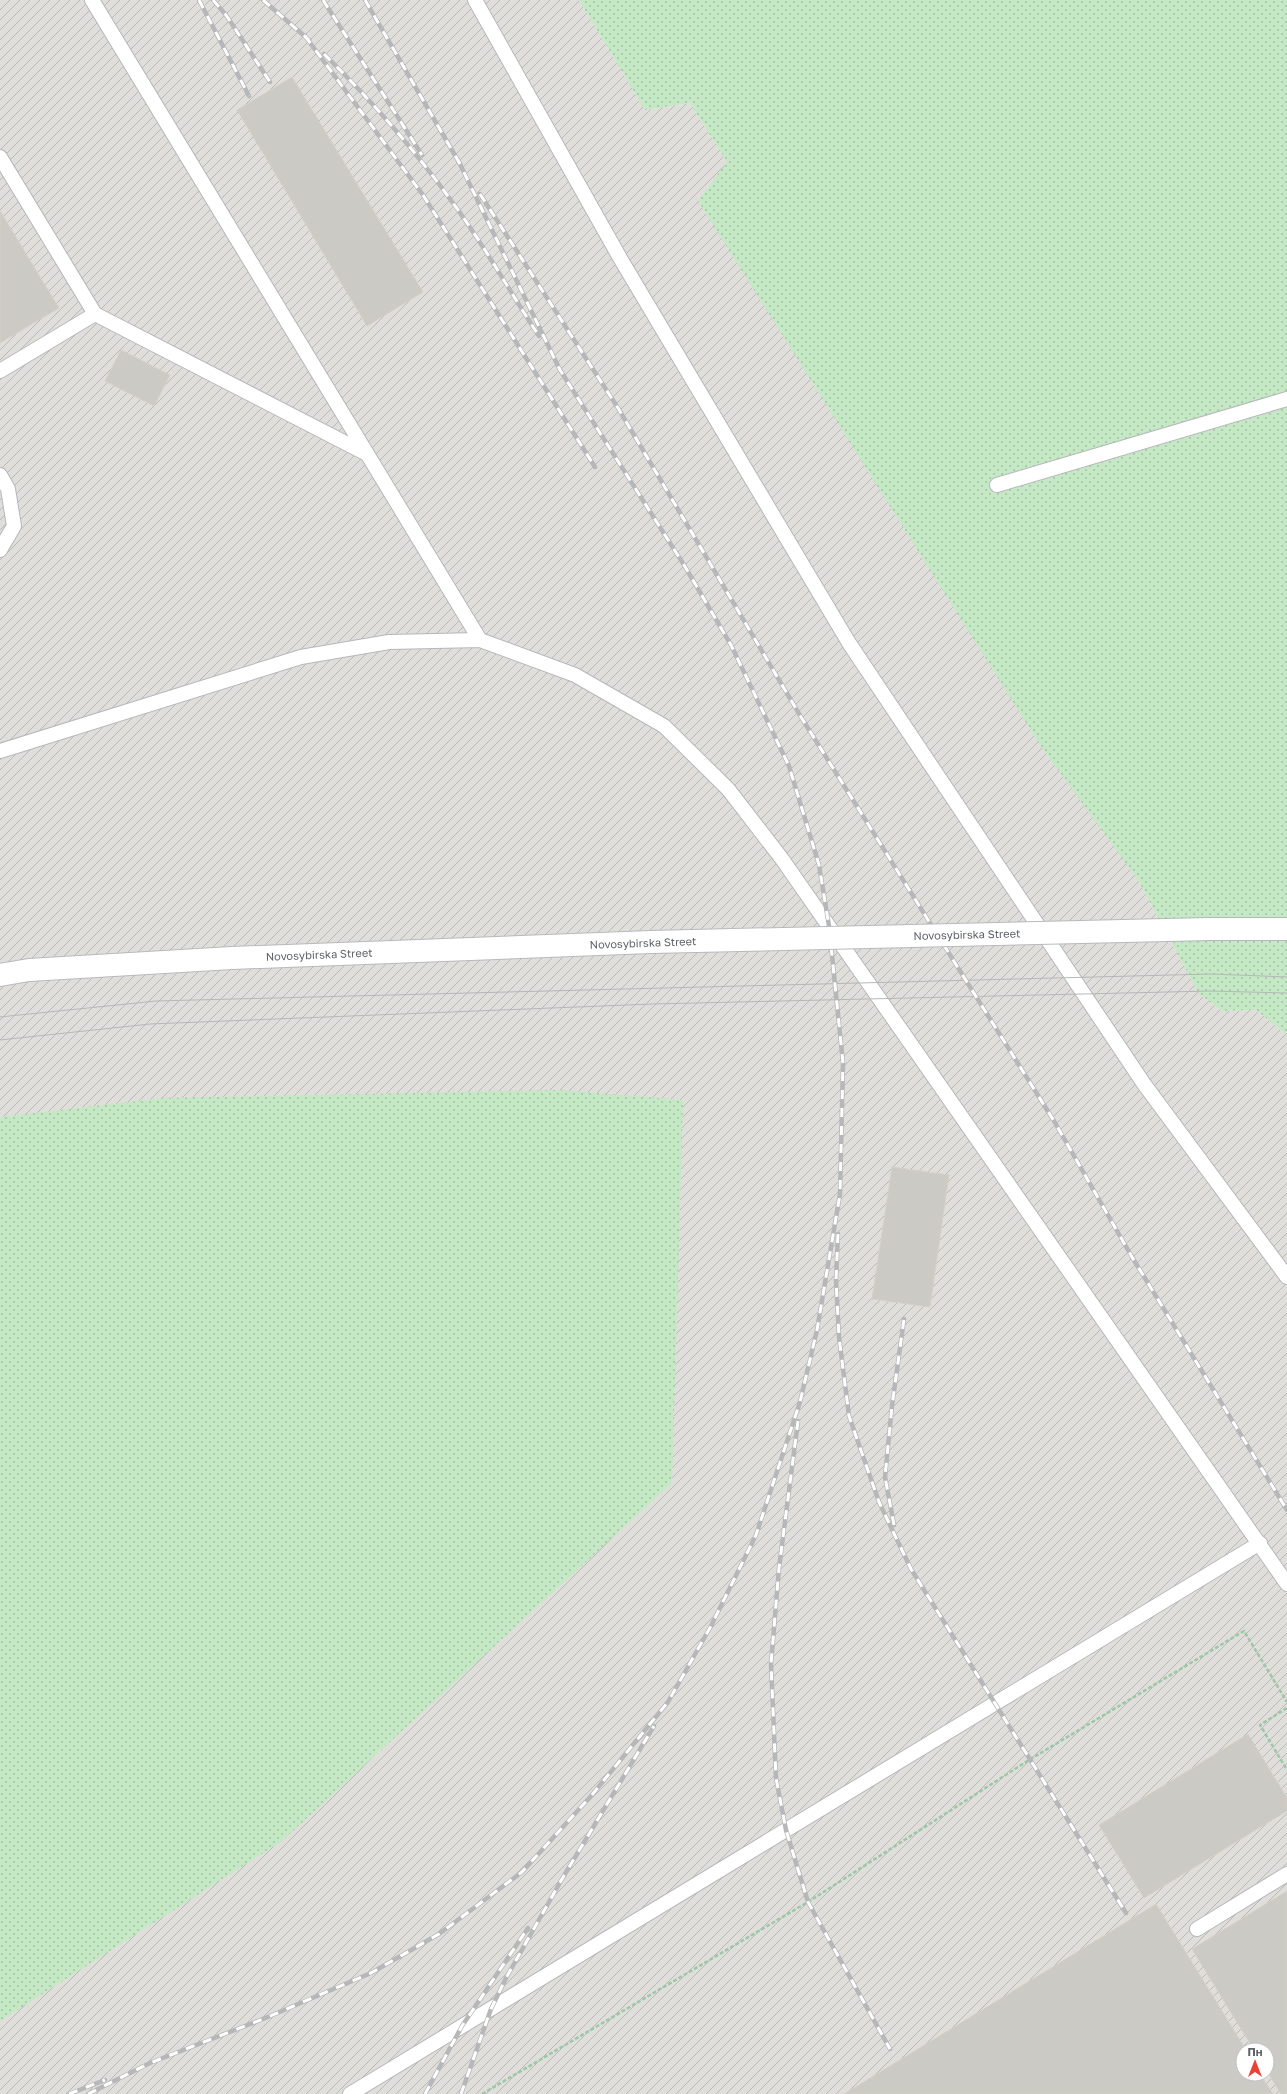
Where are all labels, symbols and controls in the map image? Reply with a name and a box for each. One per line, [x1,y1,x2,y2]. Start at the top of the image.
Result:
street label: Novosybirska Street [913,926,1020,942]
street label: Novosybirska Street [589,934,697,951]
street label: Novosybirska Street [265,946,373,963]
north arrow [1235,2042,1275,2082]
text: Пн [1248,2045,1263,2058]

